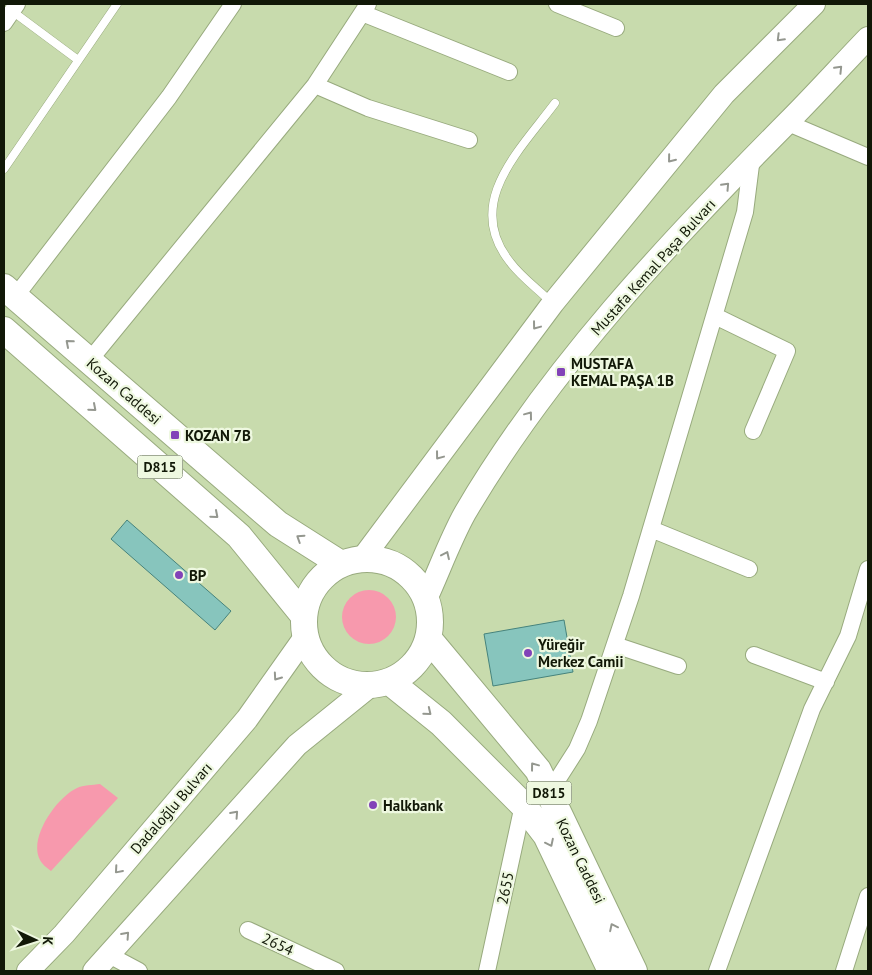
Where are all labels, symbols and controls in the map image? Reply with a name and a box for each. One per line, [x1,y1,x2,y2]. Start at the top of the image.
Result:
one-way arrow [776,33,785,42]
one-way arrow [833,66,842,75]
one-way arrow [669,153,677,162]
one-way arrow [720,182,729,191]
street label: Mustafa Kemal Paşa Bulvarı [587,195,719,339]
one-way arrow [533,320,541,329]
one-way arrow [65,340,74,349]
street label: Kozan Caddesi [83,354,165,428]
place label: MUSTAFA KEMAL PAŞA 1B [571,354,674,390]
marker: MUSTAFA KEMAL PAŞA 1B [555,366,567,378]
one-way arrow [87,402,96,411]
one-way arrow [523,412,531,421]
place label: KOZAN 7B [185,426,251,445]
marker: KOZAN 7B [169,429,181,441]
one-way arrow [436,450,444,459]
road number: D815 [138,456,182,478]
one-way arrow [210,510,219,519]
one-way arrow [296,535,306,544]
one-way arrow [440,551,450,560]
place label: BP [189,566,207,585]
marker: BP [173,569,185,581]
place label: Yüreğir Merkez Camii [537,635,623,671]
marker: Yüreğir Merkez Camii [522,647,534,659]
one-way arrow [274,671,283,681]
one-way arrow [422,707,431,715]
street label: Dadaloğlu Bulvarı [126,758,216,858]
one-way arrow [531,763,539,772]
road number: D815 [526,781,572,804]
place label: Halkbank [383,796,444,815]
marker: Halkbank [367,799,379,811]
one-way arrow [229,811,238,820]
street label: Kozan Caddesi [552,815,610,907]
one-way arrow [544,838,554,847]
one-way arrow [115,865,124,874]
street label: 2655 [492,870,518,906]
north arrow [10,915,60,965]
one-way arrow [609,923,619,932]
street label: 2654 [259,928,297,960]
one-way arrow [120,932,129,941]
text: K [39,936,57,946]

